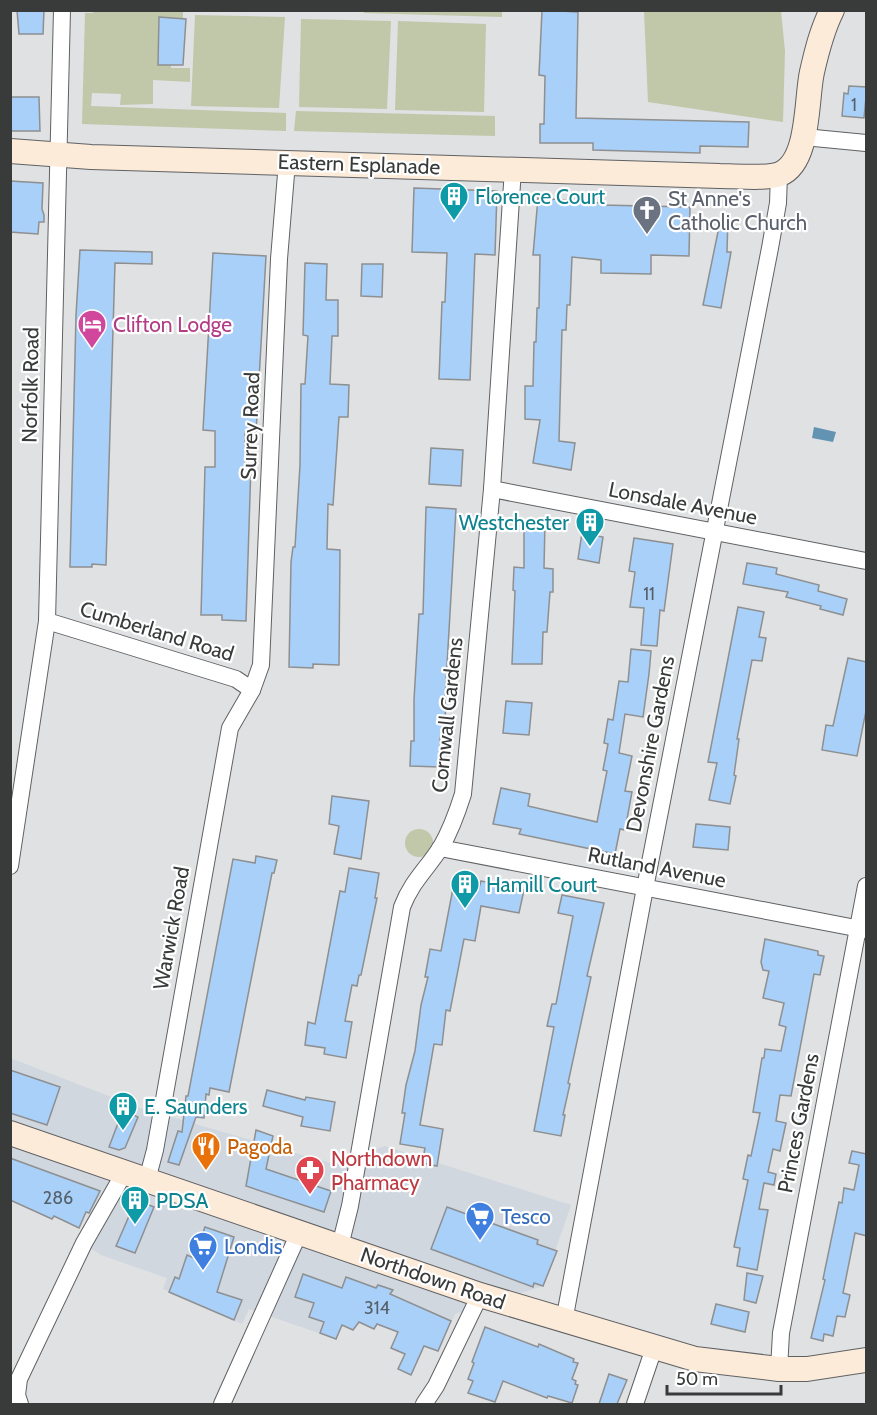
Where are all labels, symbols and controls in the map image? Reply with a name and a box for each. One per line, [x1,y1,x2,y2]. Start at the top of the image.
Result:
house number: 1 [851,94,857,116]
street label: Eastern Esplanade [277,149,441,179]
building icon: Florence Court [438,180,470,222]
place label: Florence Court [475,184,605,209]
place label: St Anne's Catholic Church [668,186,807,235]
church icon: St Anne's Catholic Church [631,194,663,236]
hotel icon: Clifton Lodge [76,308,108,350]
place label: Clifton Lodge [113,312,232,337]
street label: Norfolk Road [16,327,44,443]
street label: Surrey Road [236,372,264,480]
street label: Lonsdale Avenue [607,476,760,530]
building icon: Westchester [574,506,606,548]
place label: Westchester [459,510,569,535]
house number: 11 [643,583,655,605]
street label: Cumberland Road [77,596,237,666]
street label: Cornwall Gardens [426,636,468,794]
street label: Devonshire Gardens [621,653,679,834]
street label: Rutland Avenue [586,841,728,893]
street label: Warwick Road [148,864,194,992]
building icon: Hamill Court [449,868,481,910]
place label: Hamill Court [486,872,597,897]
street label: Princes Gardens [772,1051,824,1195]
building icon: E. Saunders [107,1090,139,1132]
place label: E. Saunders [144,1094,248,1119]
restaurant icon: Pagoda [190,1130,222,1172]
place label: Pagoda [227,1134,293,1159]
place label: Northdown Pharmacy [331,1146,432,1195]
pharmacy icon: Northdown Pharmacy [294,1154,326,1196]
building icon: PDSA [119,1184,151,1226]
house number: 286 [43,1187,73,1209]
place label: PDSA [156,1188,209,1213]
supermarket icon: Tesco [464,1200,496,1242]
place label: Tesco [501,1204,551,1229]
supermarket icon: Londis [187,1230,219,1272]
place label: Londis [224,1234,283,1259]
street label: Northdown Road [357,1242,509,1314]
house number: 314 [364,1297,390,1319]
scale bar [667,1358,781,1396]
text: 50 m [676,1368,718,1390]

